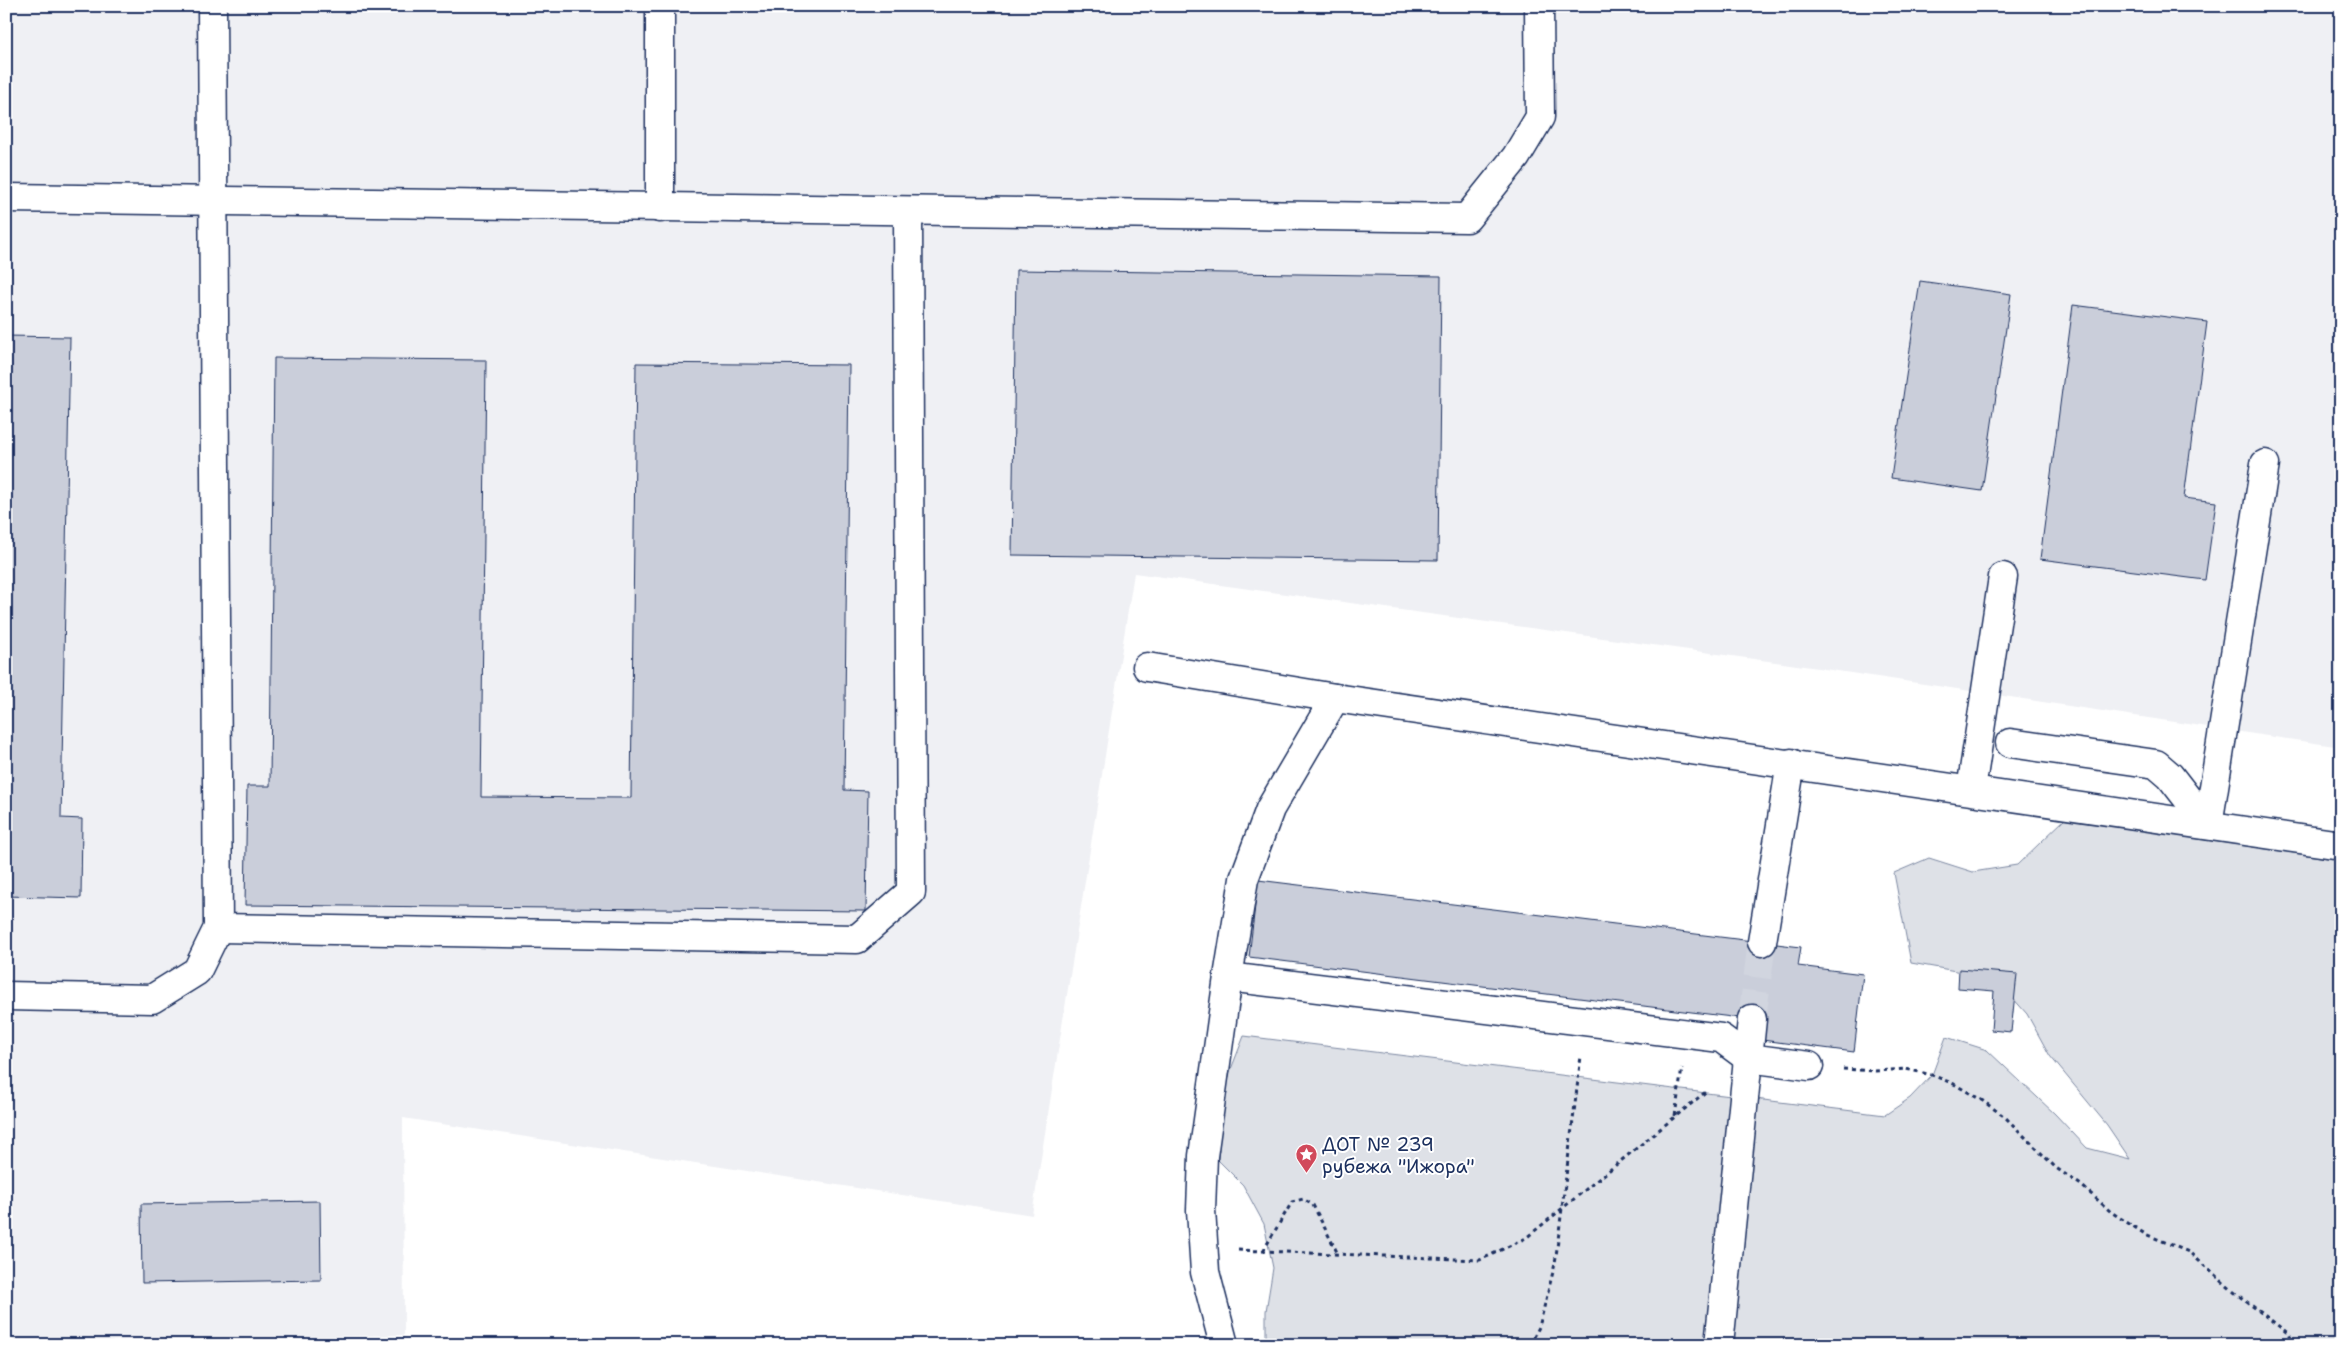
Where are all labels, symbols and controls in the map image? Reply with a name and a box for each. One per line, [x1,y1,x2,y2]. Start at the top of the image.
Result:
place label: ДОТ № 239 рубежа "Ижора" [1322,1132,1475,1179]
place icon: ДОТ № 239 рубежа "Ижора" [1294,1143,1318,1174]

